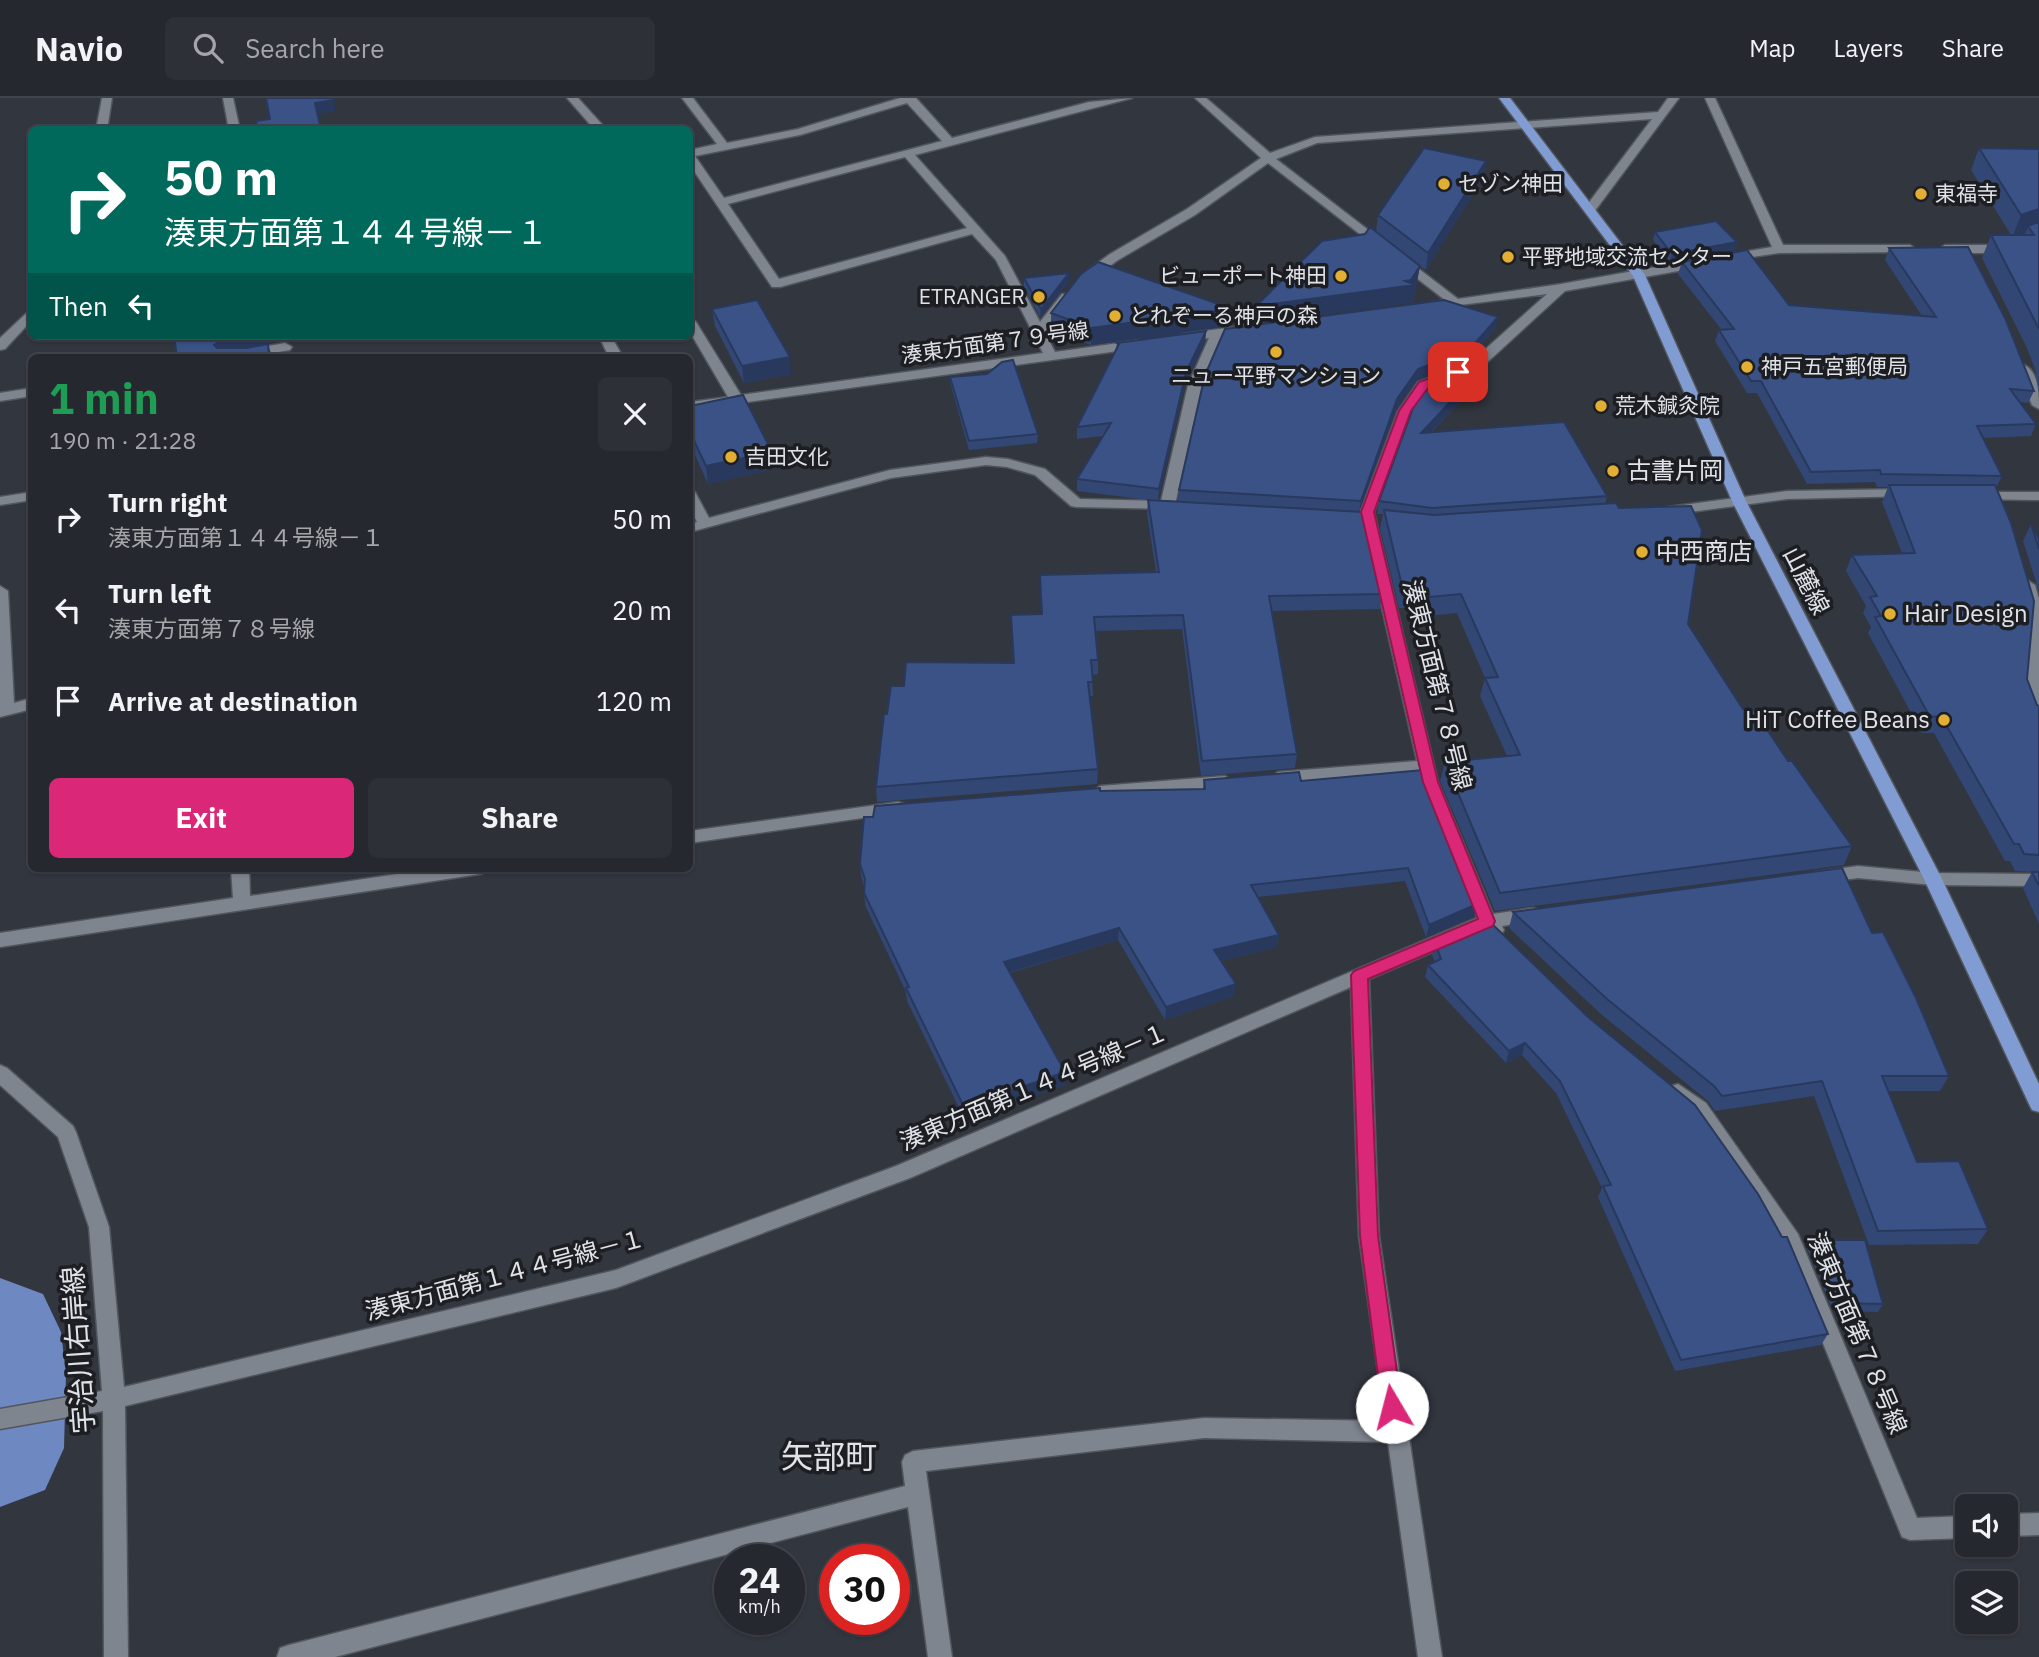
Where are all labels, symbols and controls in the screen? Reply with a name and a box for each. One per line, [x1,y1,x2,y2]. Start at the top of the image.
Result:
search box [165,17,655,80]
text: Navio [35,27,123,70]
icon: search [189,29,227,67]
text: Search here [245,31,385,65]
text: Map [1749,32,1796,64]
text: Layers [1834,32,1904,64]
text: Share [1942,32,2004,64]
text: 50 m [164,145,278,208]
icon: right [49,154,140,245]
place label: セゾン神田 [1458,169,1563,197]
marker: セゾン神田 [1436,176,1452,192]
place label: 東福寺 [1935,179,1998,207]
marker: 東福寺 [1913,186,1929,202]
text: 湊東方面第１４４号線－１ [164,211,548,253]
place label: 平野地域交流センター [1522,242,1732,270]
marker: 平野地域交流センター [1500,249,1516,265]
place label: ビューポート神田 [1159,261,1327,289]
marker: ビューポート神田 [1333,268,1349,284]
place label: ETRANGER [919,282,1025,310]
icon: left [122,287,160,325]
text: Then [49,289,108,323]
marker: ETRANGER [1031,289,1047,305]
place label: とれぞーる神戸の森 [1129,301,1318,329]
marker: とれぞーる神戸の森 [1107,308,1123,324]
street label: 湊東方面第７９号線 [899,315,1090,369]
pin [1428,342,1488,402]
marker: ニュー平野マンション [1268,344,1284,360]
place label: 神戸五宮郵便局 [1761,352,1908,380]
icon: arrive [1439,353,1477,391]
marker: 神戸五宮郵便局 [1739,359,1755,375]
place label: ニュー平野マンション [1171,361,1381,389]
text: 1 min [49,371,159,426]
button: close [598,377,672,451]
place label: 荒木鍼灸院 [1615,391,1720,419]
marker: 荒木鍼灸院 [1593,398,1609,414]
text: 190 m · 21:28 [49,425,196,455]
place label: 吉田文化 [745,442,829,470]
marker: 吉田文化 [723,449,739,465]
place label: 古書片岡 [1627,454,1723,486]
marker: 古書片岡 [1605,463,1621,479]
text: Turn right [108,485,227,519]
icon: right [49,500,87,538]
text: 50 m [612,502,672,536]
text: 湊東方面第１４４号線－１ [108,522,384,552]
place label: 中西商店 [1656,535,1752,567]
street label: 山麓線 [1776,541,1837,620]
marker: 中西商店 [1634,544,1650,560]
text: Turn left [108,576,211,610]
street label: 湊東方面第７８号線 [1396,576,1480,793]
icon: left [49,591,87,629]
text: 20 m [612,593,672,627]
place label: Hair Design [1904,597,2028,629]
marker: Hair Design [1882,606,1898,622]
text: 湊東方面第７８号線 [108,613,315,643]
icon: arrive [49,682,87,720]
text: Arrive at destination [108,684,358,718]
text: 120 m [596,684,672,718]
place label: HiT Coffee Beans [1745,703,1930,735]
marker: HiT Coffee Beans [1936,712,1952,728]
button: Exit [49,778,354,858]
button: Share [368,778,672,858]
street label: 湊東方面第１４４号線－１ [895,1015,1172,1157]
street label: 湊東方面第１４４号線－１ [362,1221,648,1327]
street label: 湊東方面第７８号線 [1801,1227,1915,1438]
street label: 宇治川右岸線 [53,1265,102,1435]
position arrow [1355,1370,1429,1444]
district label: 矢部町 [781,1435,877,1477]
map controls [1955,1494,2018,1634]
button: sound [1955,1494,2018,1557]
speed limit sign: 30 [819,1544,910,1635]
text: 24 [738,1557,781,1603]
button: layers [1955,1571,2018,1634]
text: km/h [738,1595,781,1618]

